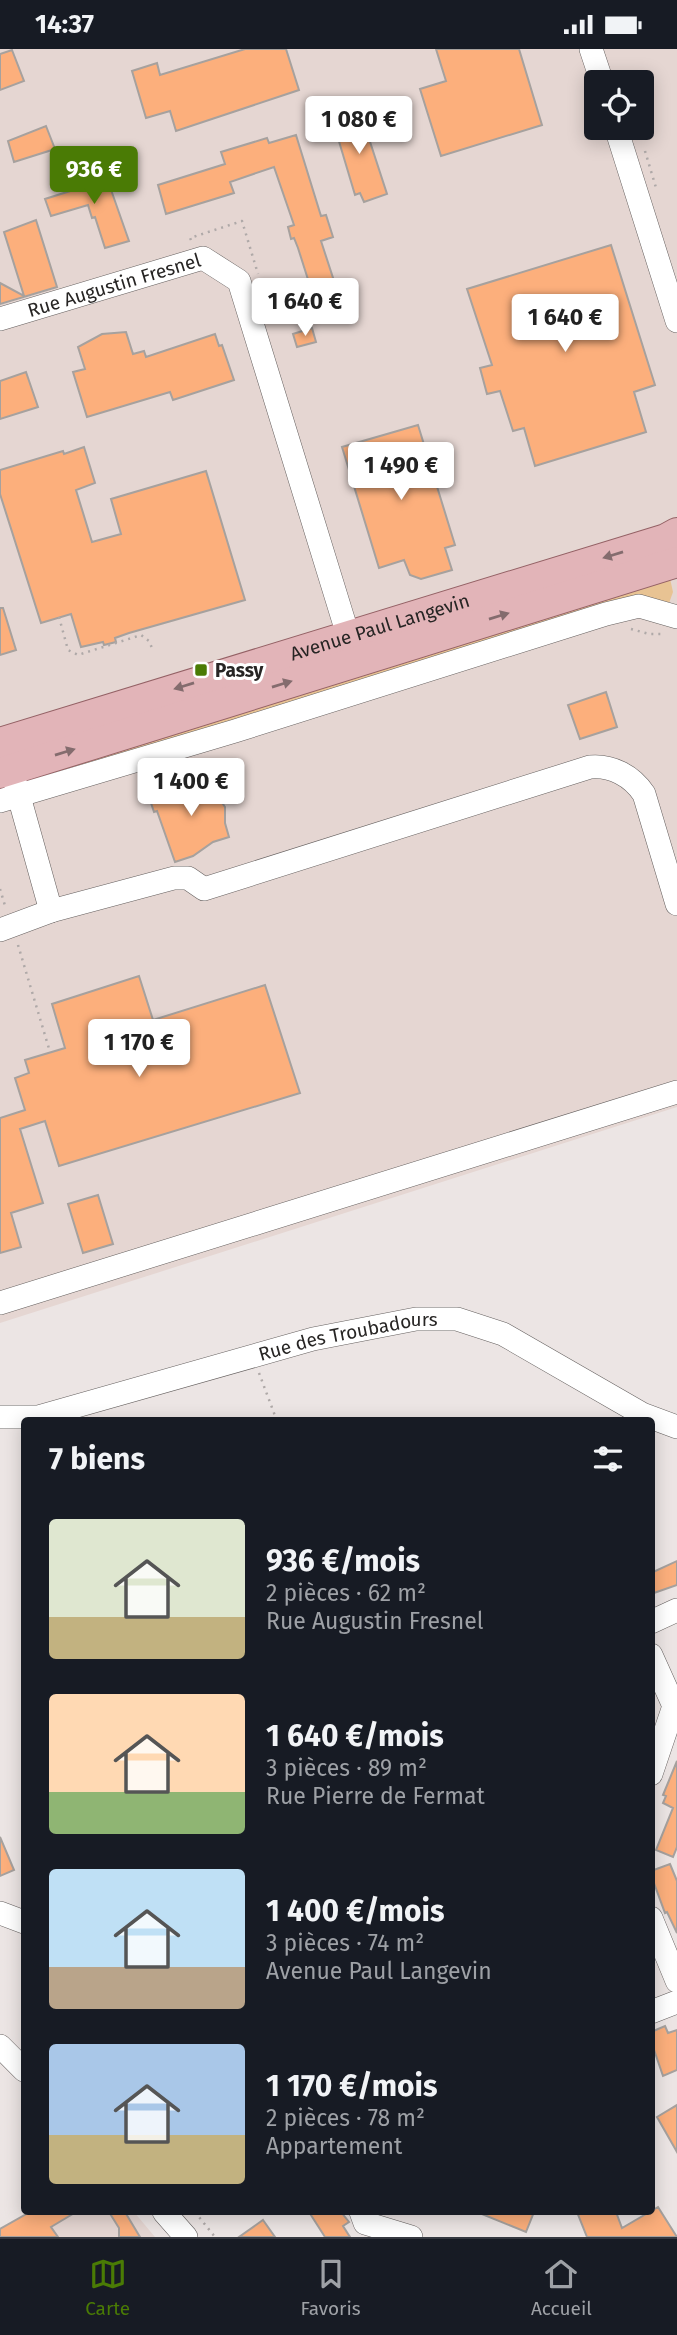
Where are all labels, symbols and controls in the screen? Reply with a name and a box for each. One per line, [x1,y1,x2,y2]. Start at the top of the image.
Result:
text: 14:37 [35,9,94,40]
map controls [584,70,654,140]
button: locate [584,70,654,140]
pin: 1 080 € [294,97,424,156]
text: 1 080 € [321,105,397,133]
pin: 936 € [45,146,143,206]
text: 936 € [66,155,122,183]
street label: Rue Augustin Fresnel [25,248,204,322]
pin: 1 640 € [240,279,370,338]
text: 1 640 € [268,287,342,315]
pin: 1 640 € [500,295,630,354]
text: 1 640 € [528,303,602,331]
pin: 1 490 € [336,442,466,502]
text: 1 490 € [364,451,438,479]
one-way arrow [602,551,623,561]
street label: Avenue Paul Langevin [287,588,472,665]
one-way arrow [489,611,510,621]
place label: Passy [215,659,263,682]
marker: Passy [193,662,209,678]
one-way arrow [272,679,293,689]
one-way arrow [174,681,195,691]
one-way arrow [55,747,76,757]
pin: 1 400 € [126,759,256,818]
text: 1 400 € [153,767,229,795]
pin: 1 170 € [74,1019,204,1079]
text: 1 170 € [104,1028,174,1056]
street label: Rue des Troubadours [256,1308,438,1365]
icon: filters [589,1440,627,1478]
text: 7 biens [49,1441,145,1477]
text: 936 €/mois [266,1543,420,1579]
icon: home [105,1547,189,1631]
text: 2 pièces · 62 m² [266,1579,426,1607]
text: Rue Augustin Fresnel [266,1607,483,1635]
text: 1 640 €/mois [266,1718,444,1754]
icon: home [105,1722,189,1806]
text: 3 pièces · 89 m² [266,1754,427,1782]
text: Rue Pierre de Fermat [266,1782,485,1810]
text: 1 400 €/mois [266,1893,444,1929]
icon: home [105,1897,189,1981]
text: 3 pièces · 74 m² [266,1929,424,1957]
text: Avenue Paul Langevin [266,1957,492,1985]
text: 1 170 €/mois [266,2068,438,2104]
icon: home [105,2072,189,2156]
text: 2 pièces · 78 m² [266,2104,425,2132]
text: Appartement [266,2132,402,2160]
tab: Carte [85,2255,130,2320]
tab: Favoris [301,2255,361,2320]
tab: Accueil [531,2255,592,2320]

